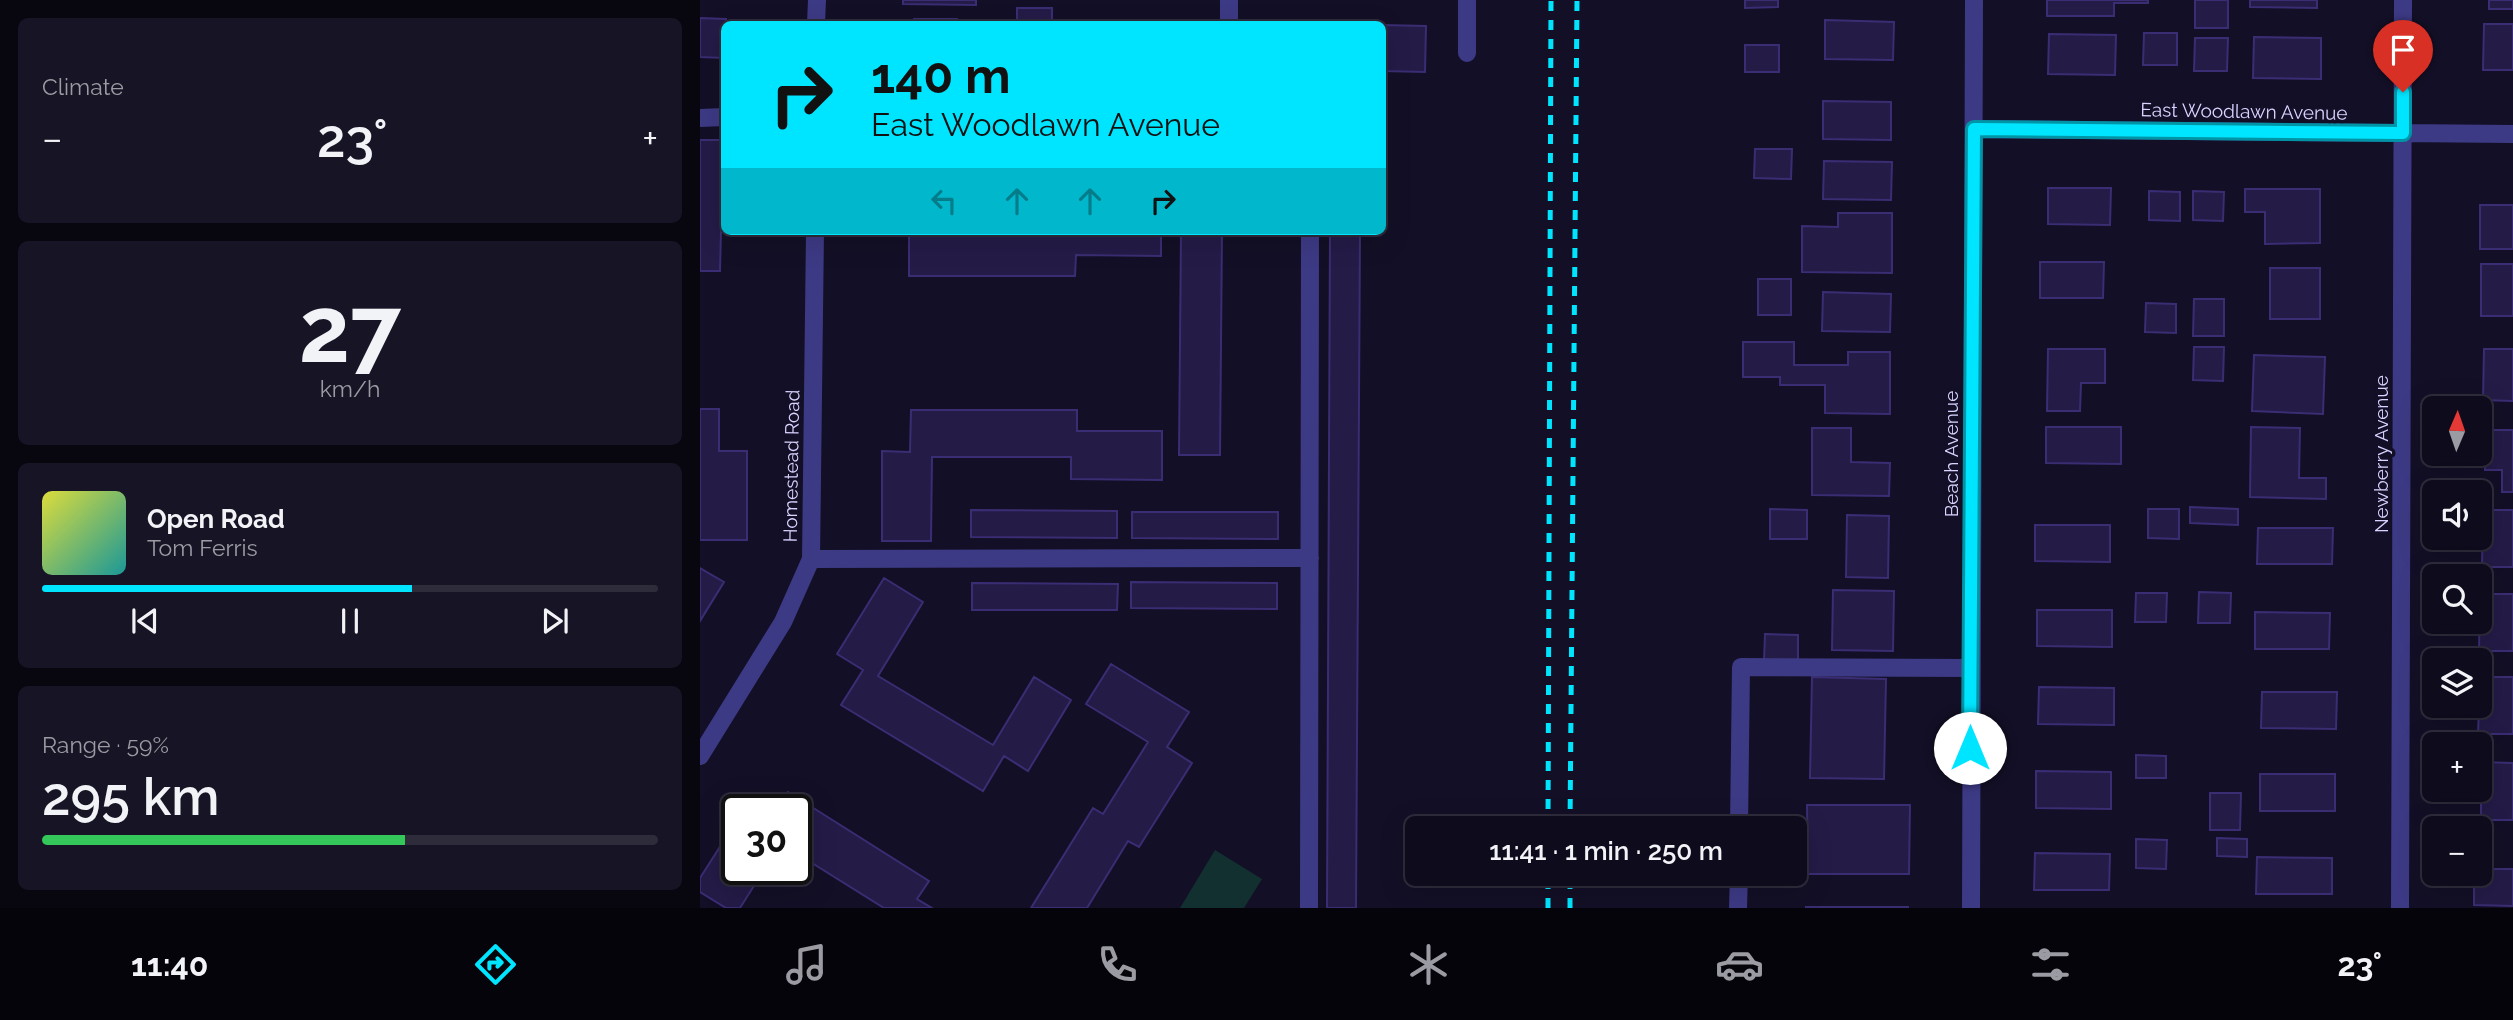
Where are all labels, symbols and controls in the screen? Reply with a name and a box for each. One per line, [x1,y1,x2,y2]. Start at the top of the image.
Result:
pin [2373,20,2433,92]
icon: arrive [2384,31,2422,69]
text: 140 m [871,47,1011,104]
icon: right [756,49,847,140]
text: Climate [42,73,124,100]
street label: East Woodlawn Avenue [2140,98,2348,124]
text: East Woodlawn Avenue [871,106,1220,143]
text: 23° [317,108,388,169]
text: − [42,116,62,161]
text: + [642,116,658,161]
icon: left [925,182,963,220]
icon: ahead [998,182,1036,220]
icon: ahead [1071,182,1109,220]
icon: right [1144,182,1182,220]
text: 27 [299,276,401,383]
text: km/h [320,375,380,402]
street label: Newberry Avenue [2370,375,2392,533]
street label: Homestead Road [779,389,803,543]
street label: Beach Avenue [1940,391,1962,517]
north arrow [2422,396,2492,466]
map controls [2422,396,2492,886]
button: sound [2422,480,2492,550]
text: Open Road [147,504,285,534]
text: Tom Ferris [147,534,258,561]
button: search [2422,564,2492,634]
icon: previous [126,602,164,640]
icon: pause [331,602,369,640]
icon: next [536,602,574,640]
button: layers [2422,648,2492,718]
position arrow [1933,711,2007,785]
text: Range · 59% [42,731,169,758]
button: + [2422,732,2492,802]
text: 295 km [42,766,219,827]
speed limit sign: 30 [721,794,812,885]
button: − [2422,816,2492,886]
text: 11:41 · 1 min · 250 m [1489,836,1723,866]
icon: directions [471,940,520,989]
icon: music [782,940,831,989]
icon: phone [1093,940,1142,989]
icon: climate [1404,940,1453,989]
icon: car [1715,940,1764,989]
icon: filters [2026,940,2075,989]
text: 11:40 [131,946,209,983]
text: 23° [2337,946,2382,983]

